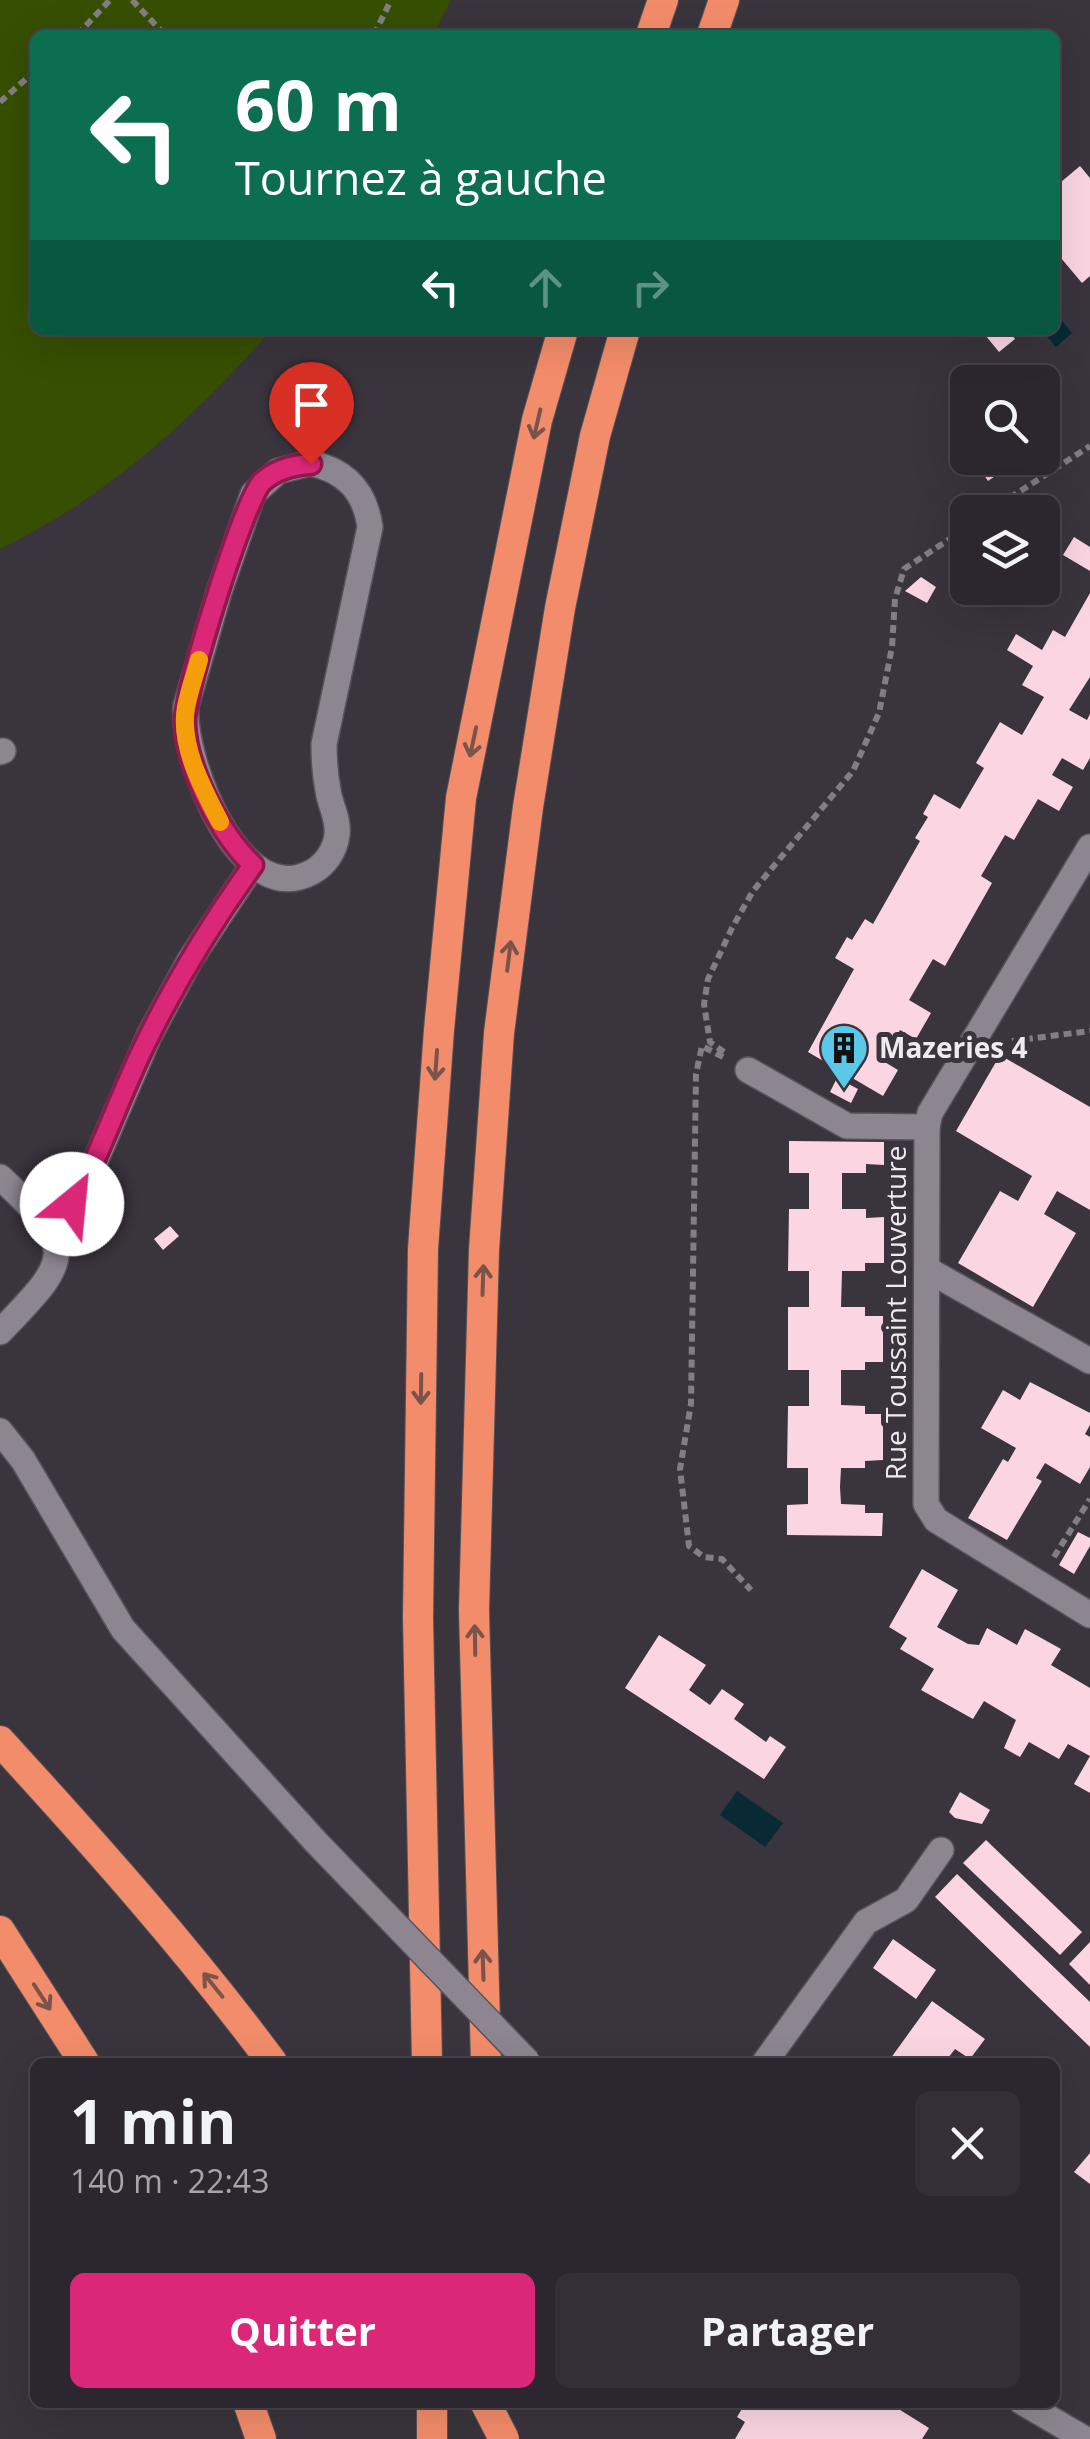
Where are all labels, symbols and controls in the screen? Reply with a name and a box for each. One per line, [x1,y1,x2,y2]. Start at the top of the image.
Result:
text: 60 m [235,56,402,152]
icon: left [70,70,200,200]
text: Tournez à gauche [235,147,607,208]
icon: left [413,260,468,315]
icon: ahead [518,260,573,315]
icon: right [623,260,678,315]
pin [269,362,354,465]
map controls [950,365,1060,605]
button: search [950,365,1060,475]
icon: arrive [284,377,339,432]
one-way arrow [527,407,545,439]
button: layers [950,495,1060,605]
one-way arrow [463,726,481,758]
one-way arrow [500,941,519,973]
building icon: Mazeries 4 [818,1022,870,1090]
place label: Mazeries 4 [879,1028,1028,1066]
one-way arrow [426,1048,445,1081]
street label: Rue Toussaint Louverture [876,1146,914,1480]
position arrow [20,1152,124,1256]
one-way arrow [473,1265,492,1297]
one-way arrow [412,1372,430,1405]
one-way arrow [465,1625,484,1657]
one-way arrow [473,1950,492,1982]
one-way arrow [202,1972,224,1998]
one-way arrow [32,1982,53,2011]
text: 1 min [70,2080,237,2162]
button: close [915,2091,1020,2196]
text: 140 m · 22:43 [70,2159,269,2202]
button: Quitter [70,2273,535,2388]
button: Partager [555,2273,1020,2388]

